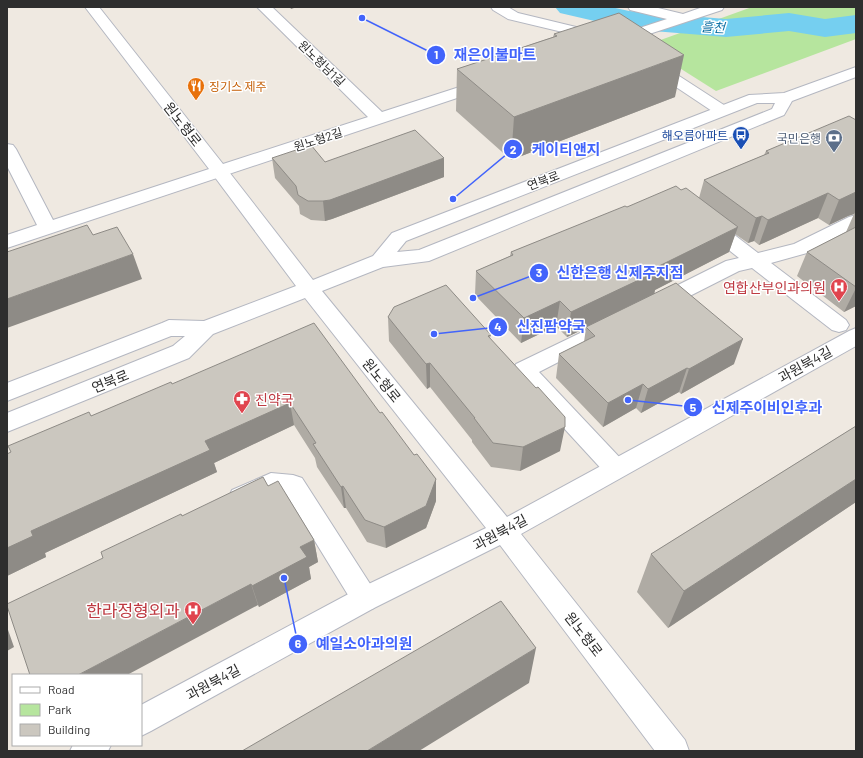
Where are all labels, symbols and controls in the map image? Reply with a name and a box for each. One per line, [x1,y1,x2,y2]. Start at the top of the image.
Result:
water label: 흘천 [701,18,726,36]
street label: 원노형남1길 [296,37,348,89]
callout: 재은이불마트 [426,41,545,68]
text: 재은이불마트 [454,45,537,63]
text: 1 [434,47,438,61]
restaurant icon: 징기스 제주 [186,76,206,101]
place label: 징기스 제주 [209,79,267,93]
street label: 원노형로 [160,98,206,150]
street label: 원노형2길 [292,125,344,153]
bus stop icon: 해오름아파트 [731,125,751,150]
place label: 해오름아파트 [662,128,728,142]
bank icon: 국민은행 [824,128,844,153]
place label: 국민은행 [777,131,821,145]
callout: 케이티앤지 [503,136,608,163]
text: 케이티앤지 [531,140,601,158]
text: 2 [510,142,517,156]
street label: 연북로 [525,168,561,192]
callout: 신한은행 신제주지점 [529,259,692,286]
text: 신한은행 신제주지점 [556,263,684,281]
text: 3 [536,265,542,279]
hospital icon: 연합산부인과의원 [829,277,849,302]
place label: 연합산부인과의원 [723,279,826,296]
callout: 신진팜약국 [488,313,593,340]
text: 신진팜약국 [516,317,586,335]
text: 4 [494,319,502,333]
street label: 과원북4길 [775,342,835,386]
street label: 원노형로 [359,355,405,405]
street label: 연북로 [89,366,131,396]
pharmacy icon: 진약국 [232,389,252,414]
place label: 진약국 [255,391,294,408]
callout: 신제주이비인후과 [683,394,830,421]
text: 신제주이비인후과 [712,398,822,416]
text: 5 [690,400,697,414]
street label: 과원북4길 [470,511,530,553]
place label: 한라정형외과 [86,600,180,620]
hospital icon: 한라정형외과 [183,600,203,625]
street label: 원노형로 [561,608,607,660]
callout: 예일소아과의원 [288,631,420,658]
text: 예일소아과의원 [316,634,412,652]
text: 6 [295,636,302,650]
street label: 과원북4길 [183,661,243,703]
legend [12,674,142,746]
text: Road [48,682,75,696]
text: Park [48,702,72,716]
text: Building [48,722,90,736]

